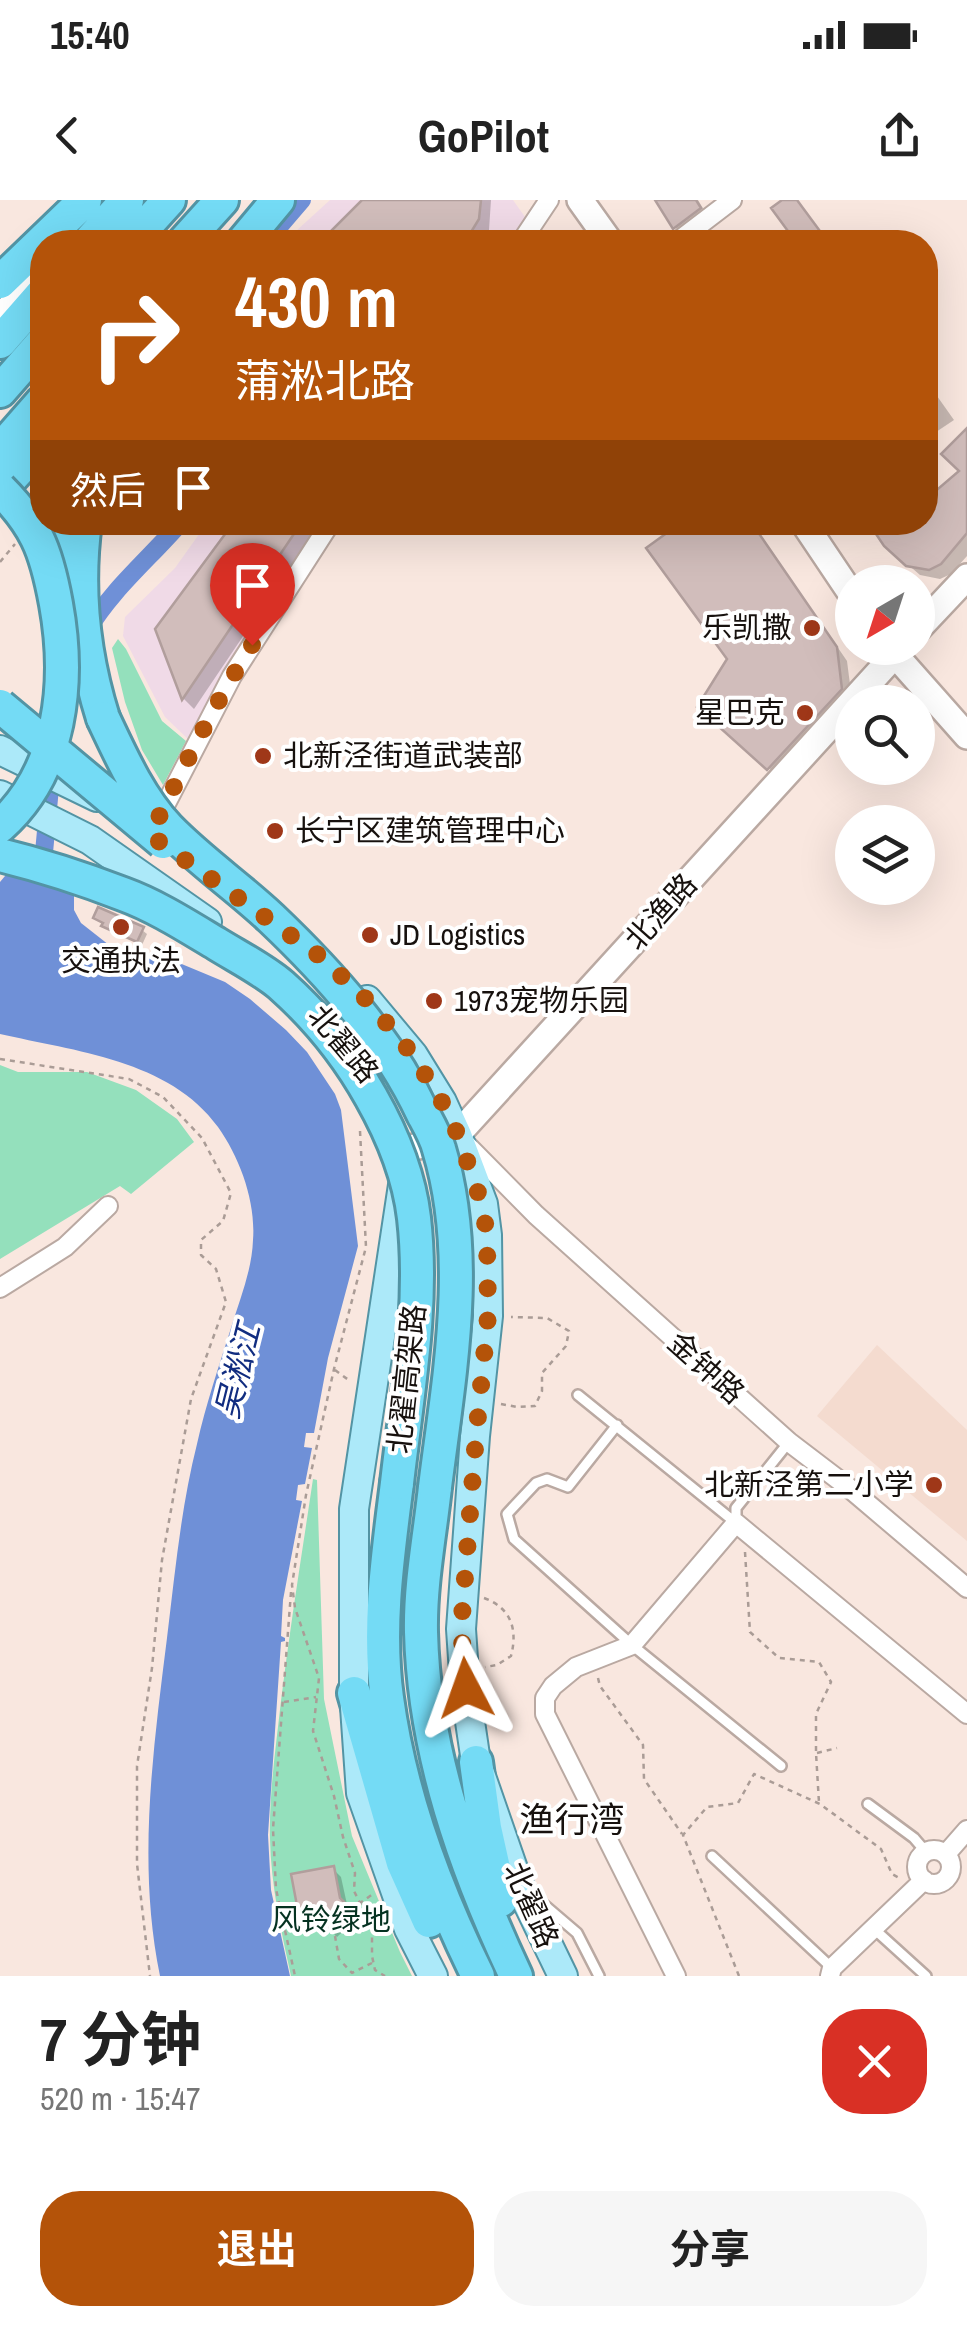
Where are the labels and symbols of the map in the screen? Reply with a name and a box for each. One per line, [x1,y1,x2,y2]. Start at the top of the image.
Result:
pin [210,543,295,646]
north arrow [835,565,935,665]
place label: 乐凯撒 [702,607,792,647]
marker: 乐凯撒 [801,617,823,639]
place label: 星巴克 [695,692,785,732]
marker: 星巴克 [794,702,816,724]
place label: 北新泾街道武装部 [283,735,523,775]
marker: 北新泾街道武装部 [252,745,274,767]
place label: 长宁区建筑管理中心 [295,810,565,850]
marker: 长宁区建筑管理中心 [264,820,286,842]
street label: 北渔路 [615,865,705,958]
place label: JD Logistics [390,914,525,954]
marker: 交通执法 [110,916,132,938]
marker: JD Logistics [359,924,381,946]
place label: 交通执法 [61,940,181,980]
place label: 1973宠物乐园 [454,980,629,1020]
marker: 1973宠物乐园 [423,990,445,1012]
street label: 北翟路 [300,996,388,1091]
street label: 北翟高架路 [378,1302,434,1456]
water label: 吴淞江 [205,1316,271,1423]
street label: 金钟路 [660,1322,753,1412]
place label: 北新泾第二小学 [704,1464,914,1504]
marker: 北新泾第二小学 [923,1474,945,1496]
position arrow [414,1636,518,1740]
district label: 渔行湾 [519,1796,625,1843]
street label: 北翟路 [495,1855,568,1954]
park label: 风铃绿地 [271,1899,391,1939]

